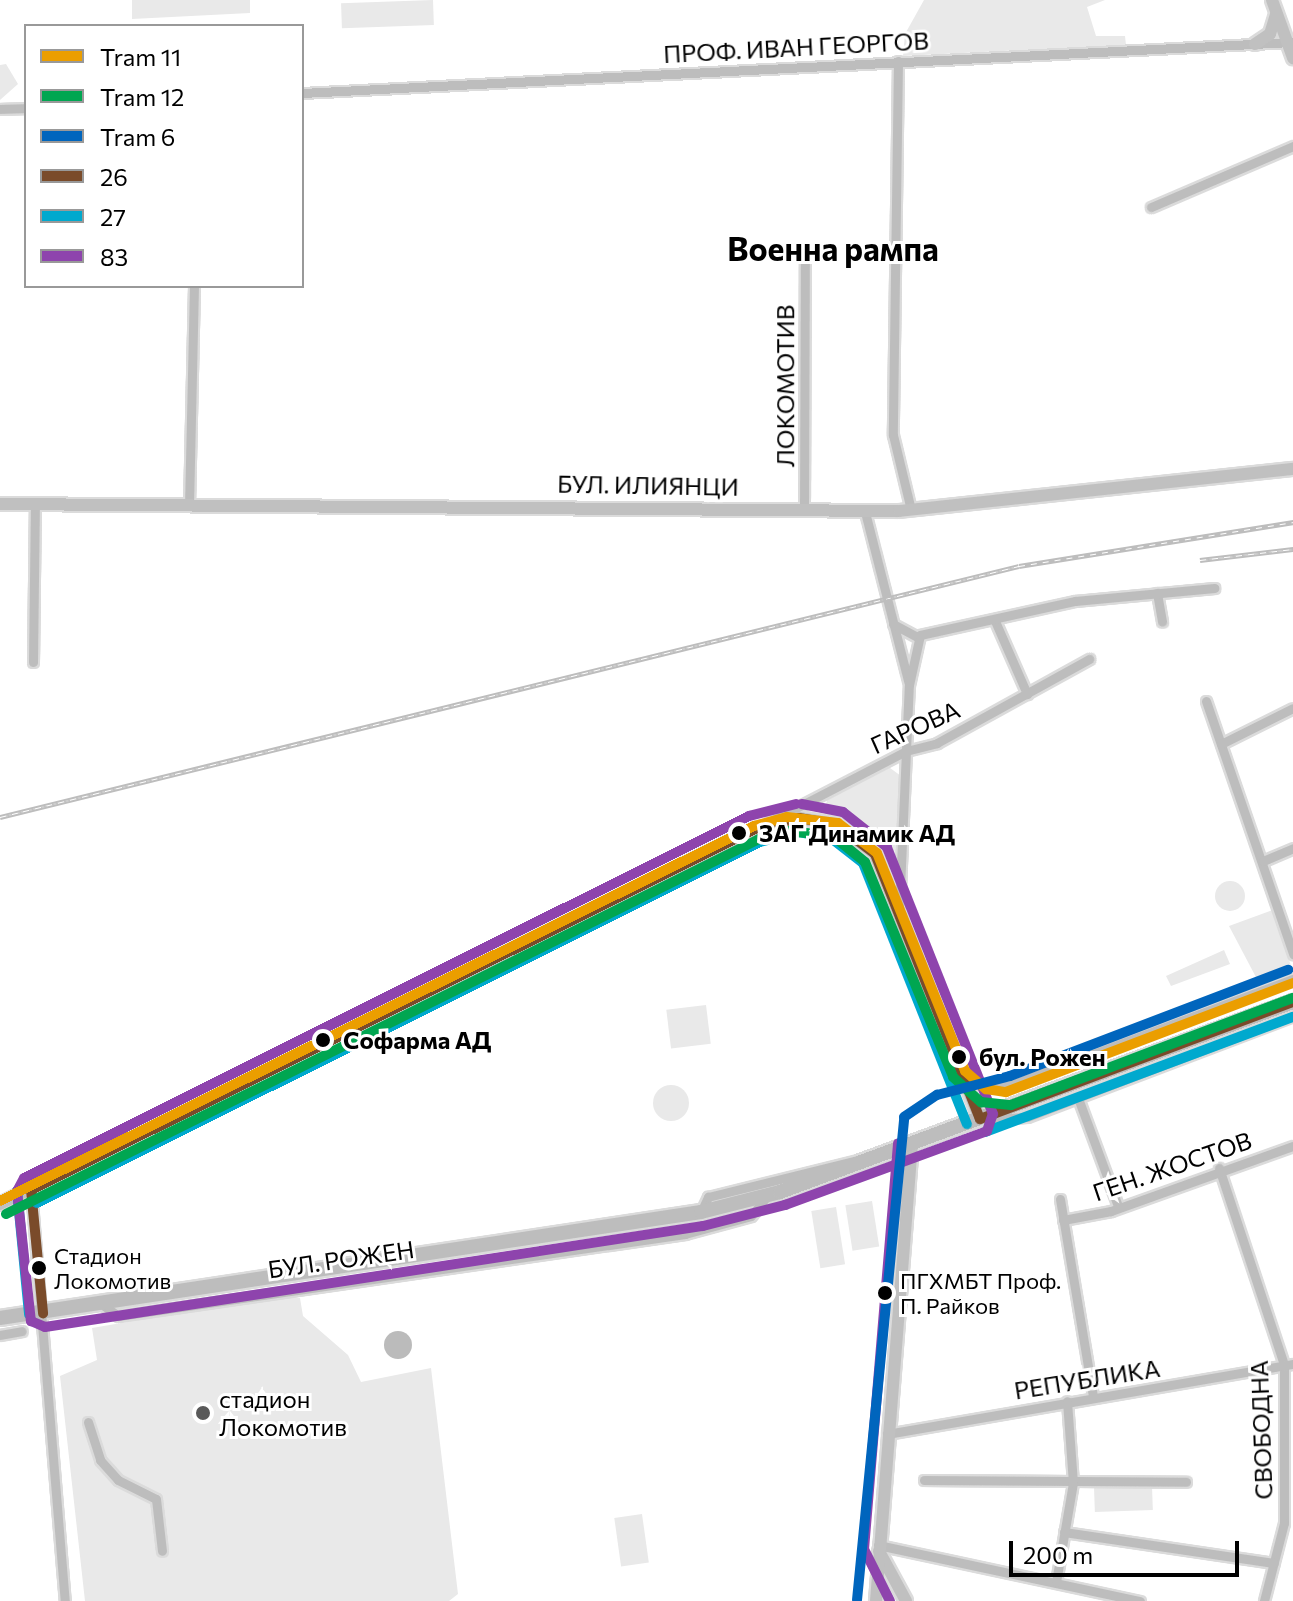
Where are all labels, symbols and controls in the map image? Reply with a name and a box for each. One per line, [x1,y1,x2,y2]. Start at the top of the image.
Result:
legend [24,24,304,288]
street label: ПРОФ. ИВАН ГЕОРГОВ [663,26,929,68]
text: Tram 11 [100,42,181,71]
text: Tram 12 [100,82,184,111]
text: Tram 6 [100,122,175,151]
text: 26 [100,162,128,191]
text: 27 [100,202,126,231]
district label: Военна рампа [727,229,939,267]
text: 83 [100,242,128,271]
street label: ЛОКОМОТИВ [771,305,799,467]
street label: БУЛ. ИЛИЯНЦИ [557,469,739,501]
street label: ГАРОВА [866,695,964,759]
place label: ЗАГ Динамик АД [759,819,955,847]
marker: ЗАГ Динамик АД [726,820,752,846]
place label: Софарма АД [343,1026,491,1054]
marker: Софарма АД [310,1027,336,1053]
place label: бул. Рожен [979,1043,1106,1071]
marker: бул. Рожен [946,1044,972,1070]
street label: ГЕН. ЖОСТОВ [1089,1125,1255,1207]
street label: БУЛ. РОЖЕН [266,1234,416,1284]
place label: Стадион Локомотив [54,1242,171,1294]
marker: Стадион Локомотив [31,1260,47,1276]
place label: ПГХМБТ Проф. П. Райков [900,1267,1061,1318]
marker: ПГХМБТ Проф. П. Райков [877,1285,893,1301]
street label: РЕПУБЛИКА [1012,1353,1162,1405]
street label: СВОБОДНА [1244,1360,1278,1500]
place label: стадион Локомотив [219,1385,347,1441]
marker: стадион Локомотив [194,1404,212,1422]
scale bar [1013,1525,1243,1575]
text: 200 m [1023,1540,1093,1569]

